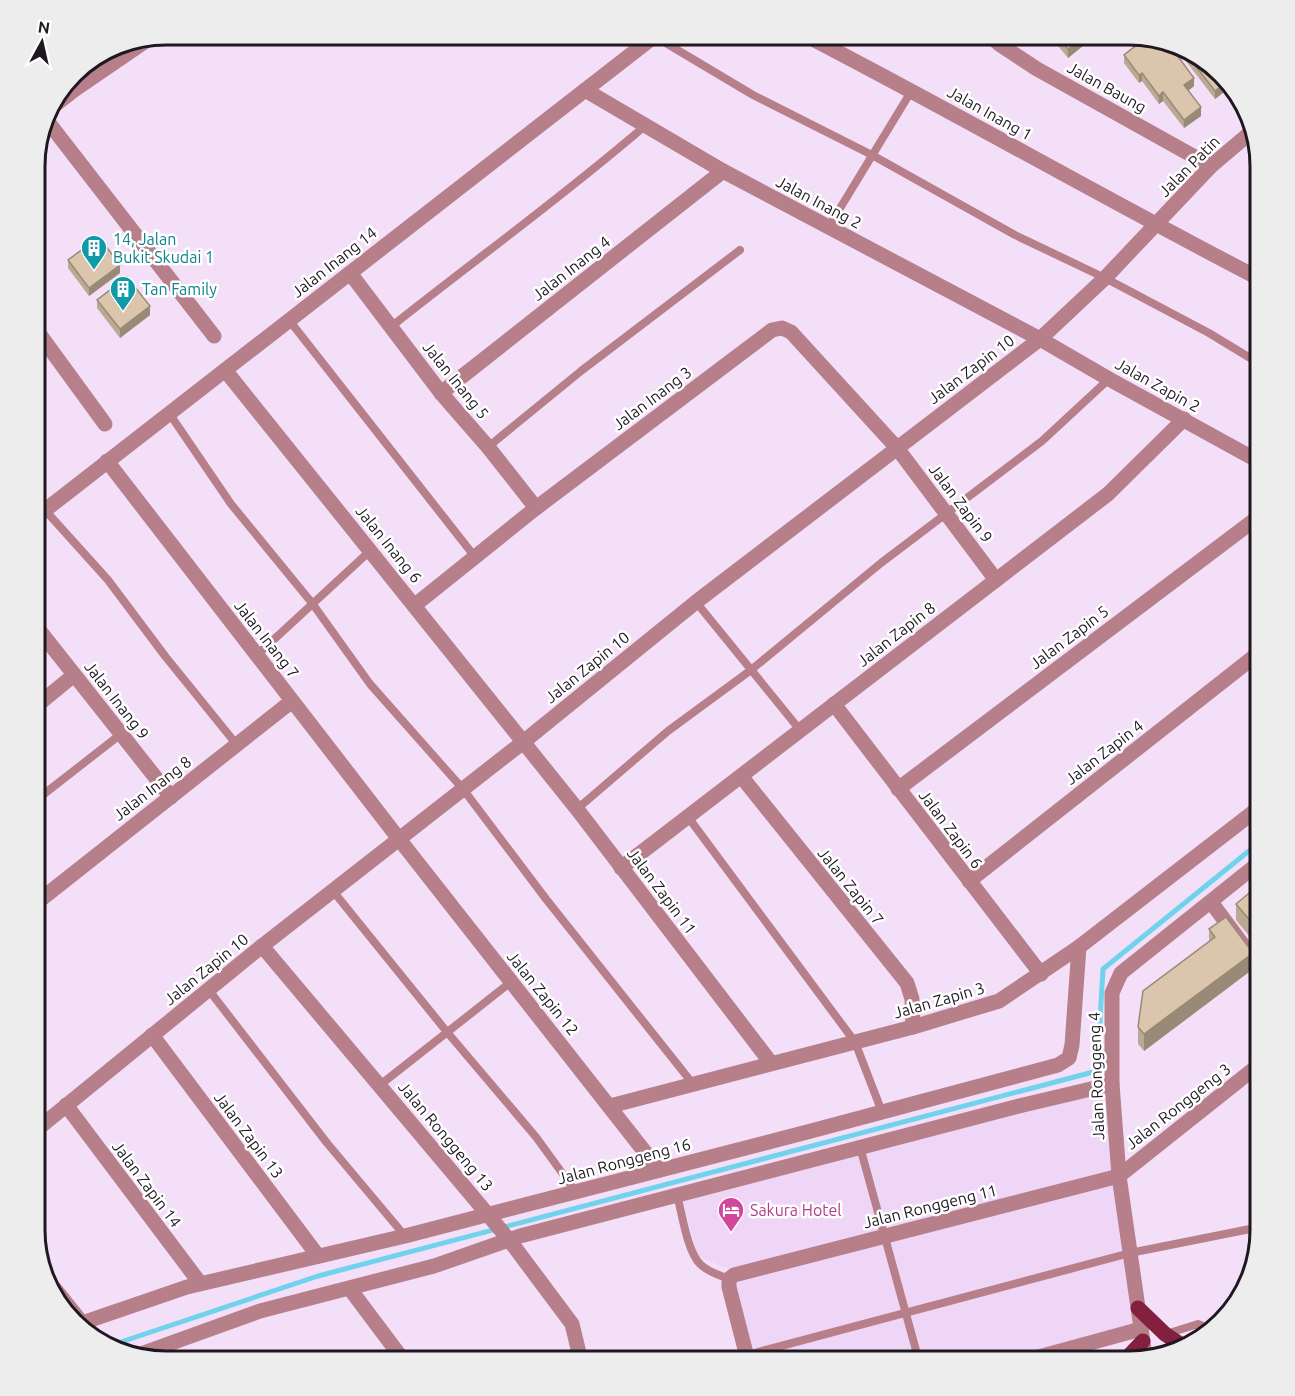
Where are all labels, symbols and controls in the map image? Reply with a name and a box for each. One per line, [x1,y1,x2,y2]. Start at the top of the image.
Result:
north arrow [12,12,72,72]
text: N [37,17,51,37]
street label: Jalan Baung [1065,58,1149,116]
street label: Jalan Inang 1 [945,82,1035,144]
street label: Jalan Patin [1155,132,1223,200]
street label: Jalan Inang 2 [773,172,865,232]
street label: Jalan Inang 14 [288,223,380,301]
place label: 14, Jalan Bukit Skudai 1 [113,230,214,266]
street label: Jalan Inang 4 [528,232,614,304]
building icon: 14, Jalan Bukit Skudai 1 [79,233,109,271]
building icon: Tan Family [108,274,138,312]
place label: Tan Family [142,280,217,298]
street label: Jalan Zapin 10 [925,331,1017,407]
street label: Jalan Inang 5 [419,338,493,422]
street label: Jalan Zapin 2 [1113,354,1203,416]
street label: Jalan Inang 3 [609,363,695,433]
street label: Jalan Zapin 9 [926,460,996,546]
street label: Jalan Inang 6 [352,502,426,586]
street label: Jalan Inang 7 [231,596,303,682]
street label: Jalan Zapin 8 [854,598,938,670]
street label: Jalan Zapin 5 [1026,602,1112,672]
street label: Jalan Zapin 10 [541,628,633,706]
street label: Jalan Inang 9 [81,657,153,743]
street label: Jalan Zapin 4 [1062,716,1146,788]
street label: Jalan Inang 8 [109,752,195,824]
street label: Jalan Zapin 6 [916,786,986,872]
street label: Jalan Zapin 7 [815,844,887,928]
street label: Jalan Zapin 11 [624,845,700,937]
street label: Jalan Zapin 10 [160,930,252,1008]
street label: Jalan Zapin 12 [504,947,582,1039]
street label: Jalan Zapin 3 [891,978,987,1022]
street label: Jalan Ronggeng 4 [1085,1012,1107,1140]
street label: Jalan Ronggeng 3 [1122,1059,1234,1153]
street label: Jalan Ronggeng 13 [395,1078,497,1194]
street label: Jalan Zapin 13 [211,1089,287,1181]
street label: Jalan Ronggeng 16 [555,1135,693,1187]
street label: Jalan Zapin 14 [109,1138,185,1230]
street label: Jalan Ronggeng 11 [861,1181,999,1231]
hotel icon: Sakura Hotel [716,1195,746,1233]
place label: Sakura Hotel [750,1201,842,1219]

